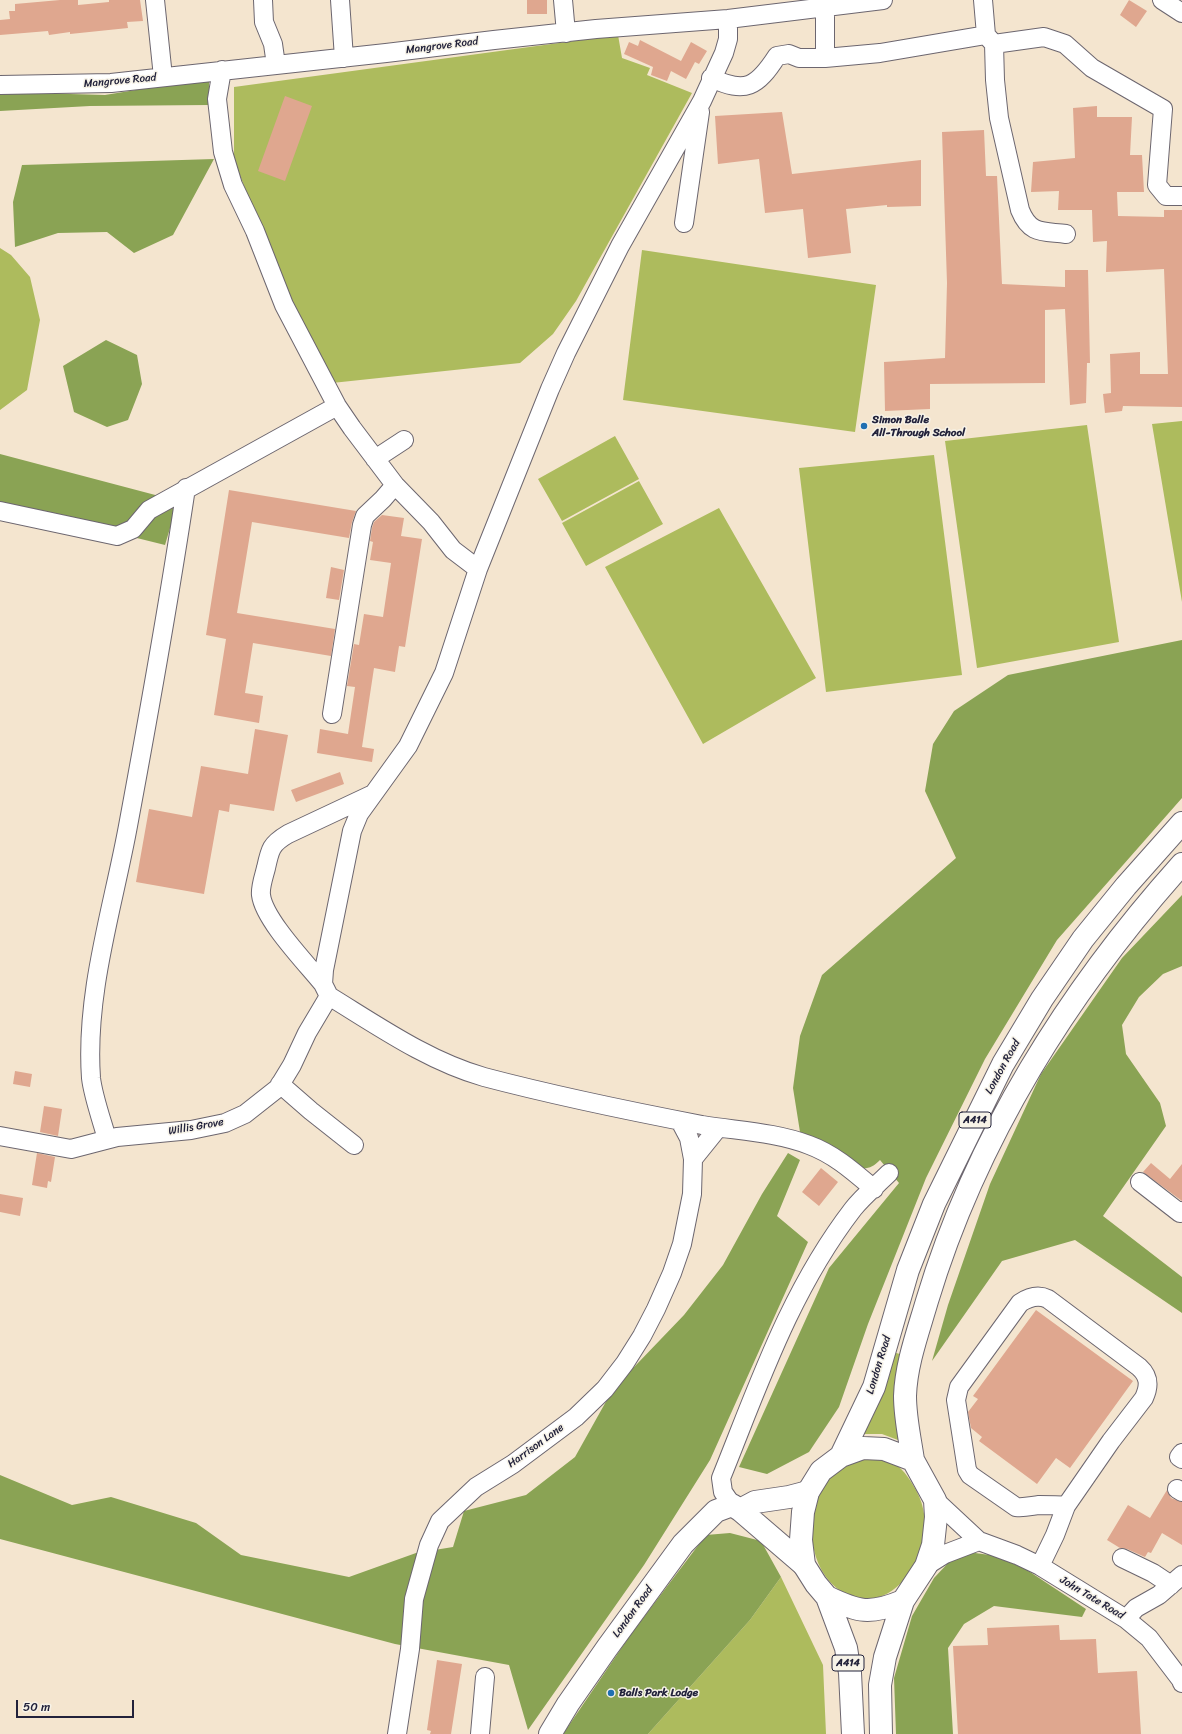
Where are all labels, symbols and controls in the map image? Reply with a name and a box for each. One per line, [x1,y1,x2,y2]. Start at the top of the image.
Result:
street label: Mangrove Road [405,35,479,57]
street label: Mangrove Road [83,71,157,91]
place label: Simon Balle All-Through School [872,413,965,439]
marker: Simon Balle All-Through School [859,421,869,431]
street label: London Road [983,1037,1023,1097]
road number: A414 [959,1112,991,1128]
street label: Willis Grove [167,1116,225,1138]
street label: London Road [864,1334,894,1396]
street label: Harrison Lane [505,1421,567,1471]
street label: John Tate Road [1057,1574,1127,1622]
street label: London Road [610,1584,656,1640]
road number: A414 [832,1655,864,1671]
place label: Balls Park Lodge [619,1686,698,1700]
marker: Balls Park Lodge [606,1688,616,1698]
scale bar [18,1692,136,1718]
text: 50 m [23,1696,50,1718]

